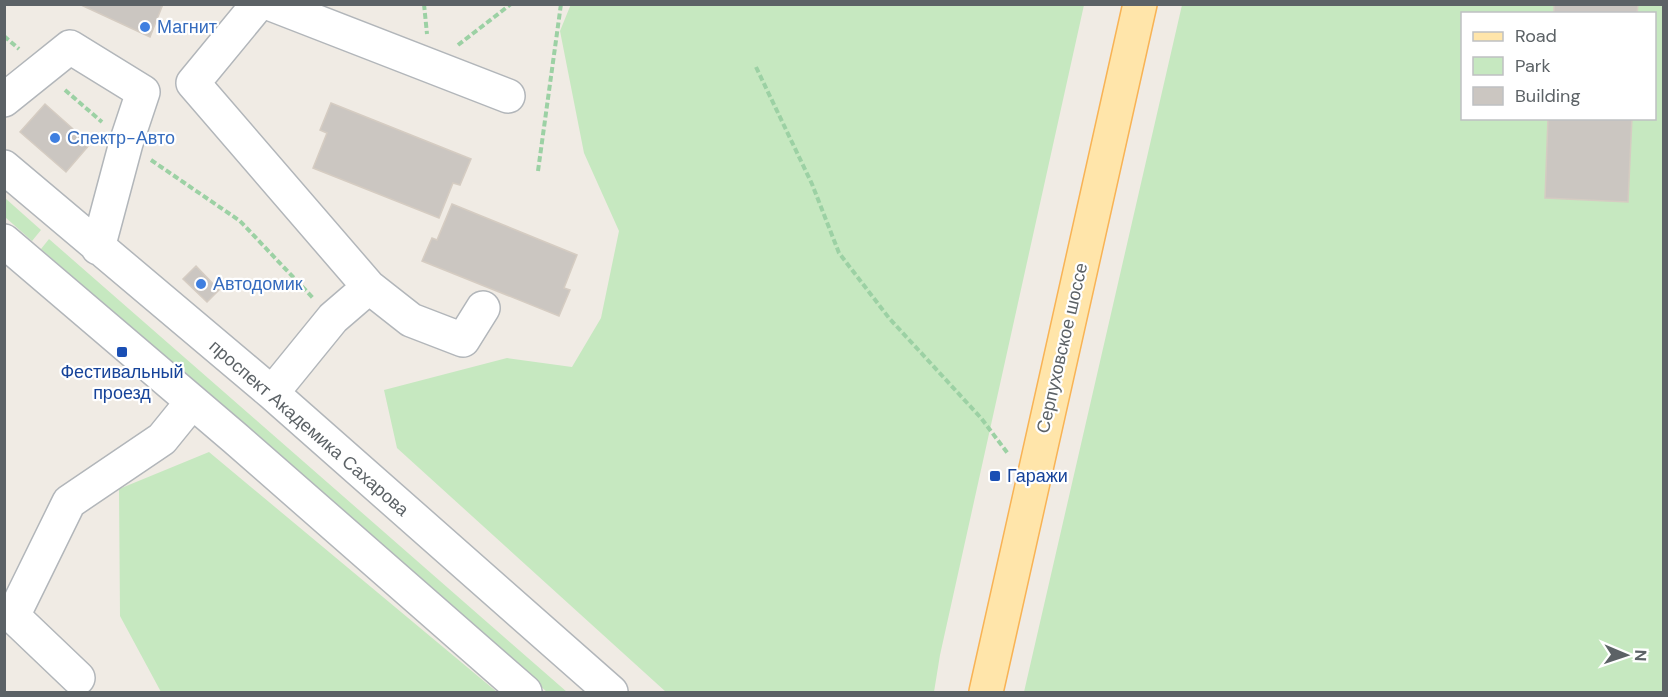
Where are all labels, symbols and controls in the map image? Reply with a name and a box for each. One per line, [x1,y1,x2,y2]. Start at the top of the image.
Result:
legend [1461,12,1656,120]
place label: Магнит [157,15,217,39]
marker: Магнит [138,20,152,34]
text: Road [1515,24,1557,48]
text: Park [1515,54,1551,78]
text: Building [1515,84,1580,108]
place label: Спектр-Авто [67,126,175,150]
marker: Спектр-Авто [48,131,62,145]
street label: Серпуховское шоссе [1031,260,1093,436]
place label: Автодомик [213,272,303,296]
marker: Автодомик [194,277,208,291]
street label: проспект Академика Сахарова [204,335,415,522]
marker: Фестивальный проезд [115,345,129,359]
place label: Фестивальный проезд [60,360,184,405]
place label: Гаражи [1007,464,1068,488]
marker: Гаражи [988,469,1002,483]
north arrow [1596,625,1656,685]
text: N [1630,649,1651,662]

